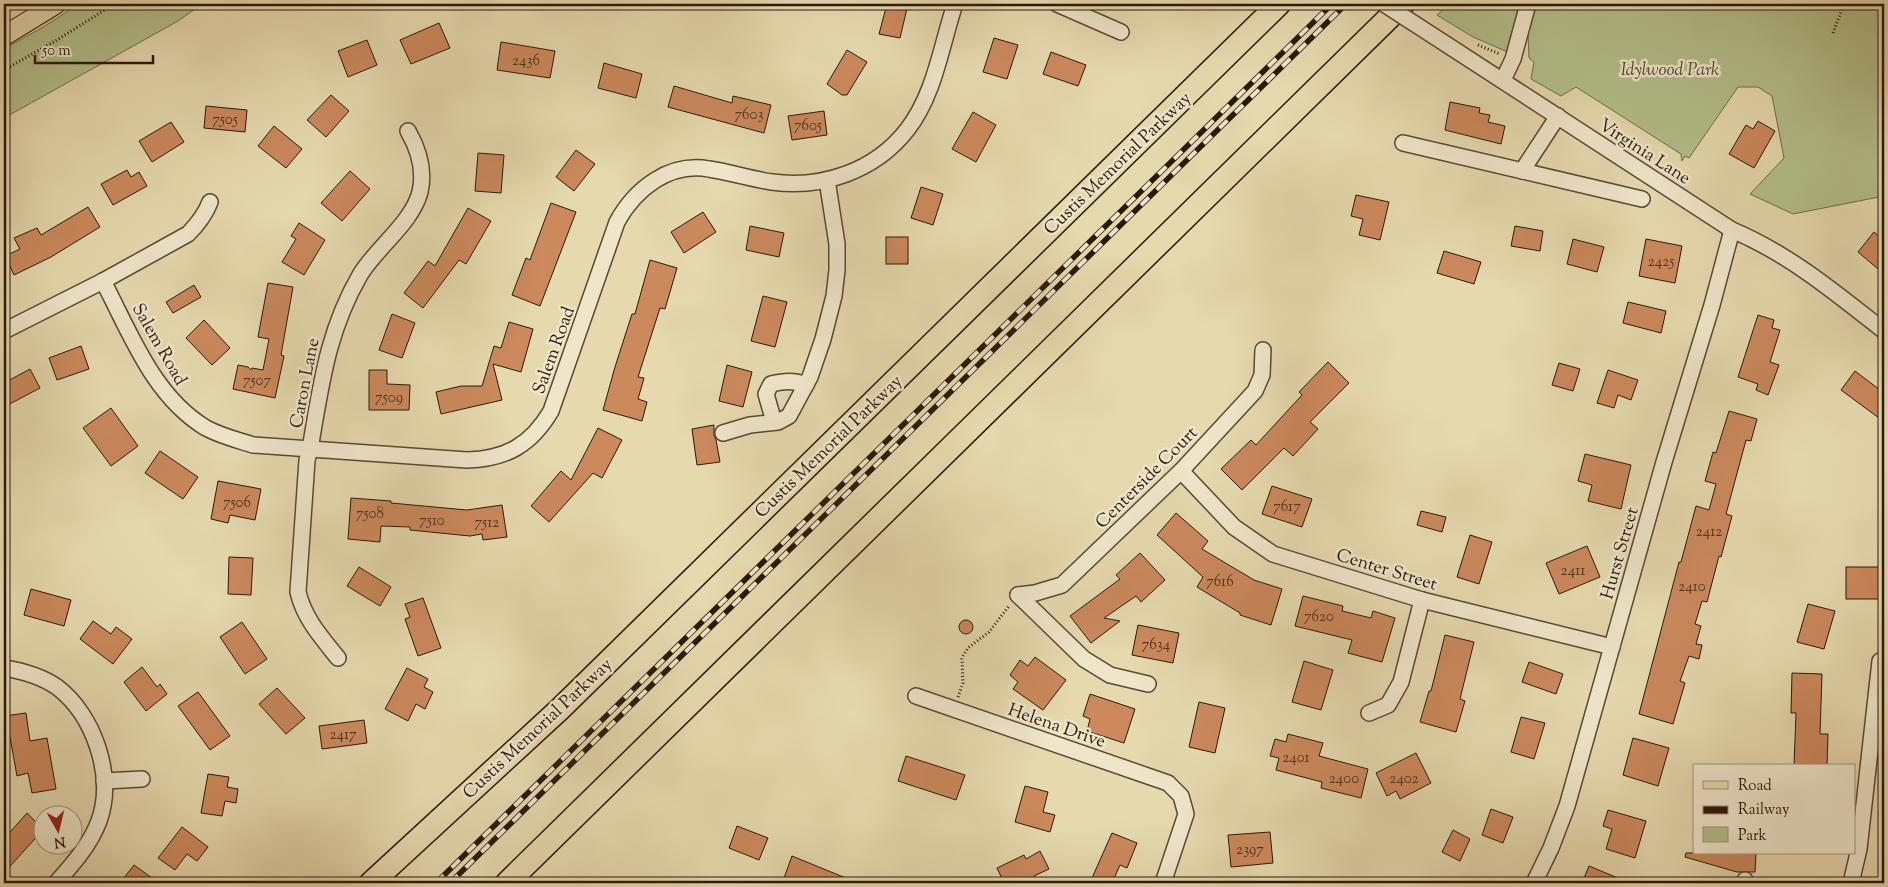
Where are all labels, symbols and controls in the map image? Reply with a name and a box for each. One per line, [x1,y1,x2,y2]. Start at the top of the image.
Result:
scale bar [35,32,152,64]
text: 50 m [41,41,71,62]
house number: 2436 [512,51,540,72]
park label: Idylwood Park [1621,58,1719,84]
street label: Custis Memorial Parkway [1039,87,1198,242]
house number: 7603 [735,105,763,126]
house number: 7505 [212,110,238,131]
street label: Virginia Lane [1593,113,1695,192]
house number: 7605 [794,116,822,137]
house number: 2425 [1648,252,1674,273]
street label: Salem Road [124,299,192,391]
street label: Salem Road [527,303,583,398]
street label: Caron Lane [284,336,327,431]
street label: Custis Memorial Parkway [750,370,909,525]
house number: 7507 [243,371,272,392]
house number: 7509 [375,388,403,409]
street label: Centerside Court [1090,421,1205,536]
house number: 7506 [223,493,251,514]
house number: 7617 [1273,497,1301,518]
house number: 7508 [356,504,384,525]
street label: Hurst Street [1595,504,1646,603]
house number: 7510 [419,511,445,532]
house number: 7512 [475,513,499,534]
house number: 2412 [1696,522,1722,543]
street label: Center Street [1333,543,1440,599]
house number: 2411 [1561,561,1585,582]
house number: 7616 [1206,572,1234,593]
house number: 2410 [1678,577,1706,598]
house number: 7620 [1304,607,1334,628]
house number: 7634 [1142,635,1171,656]
street label: Custis Memorial Parkway [458,653,619,806]
street label: Helena Drive [1004,698,1109,756]
house number: 2417 [329,725,357,746]
house number: 2401 [1282,748,1310,769]
legend [1693,764,1856,854]
house number: 2400 [1329,769,1359,790]
house number: 2402 [1389,769,1419,790]
text: Road [1738,776,1772,797]
text: Railway [1738,800,1790,821]
north arrow [32,804,82,854]
text: Park [1738,826,1767,847]
text: N [53,830,66,852]
house number: 2397 [1236,840,1264,861]

